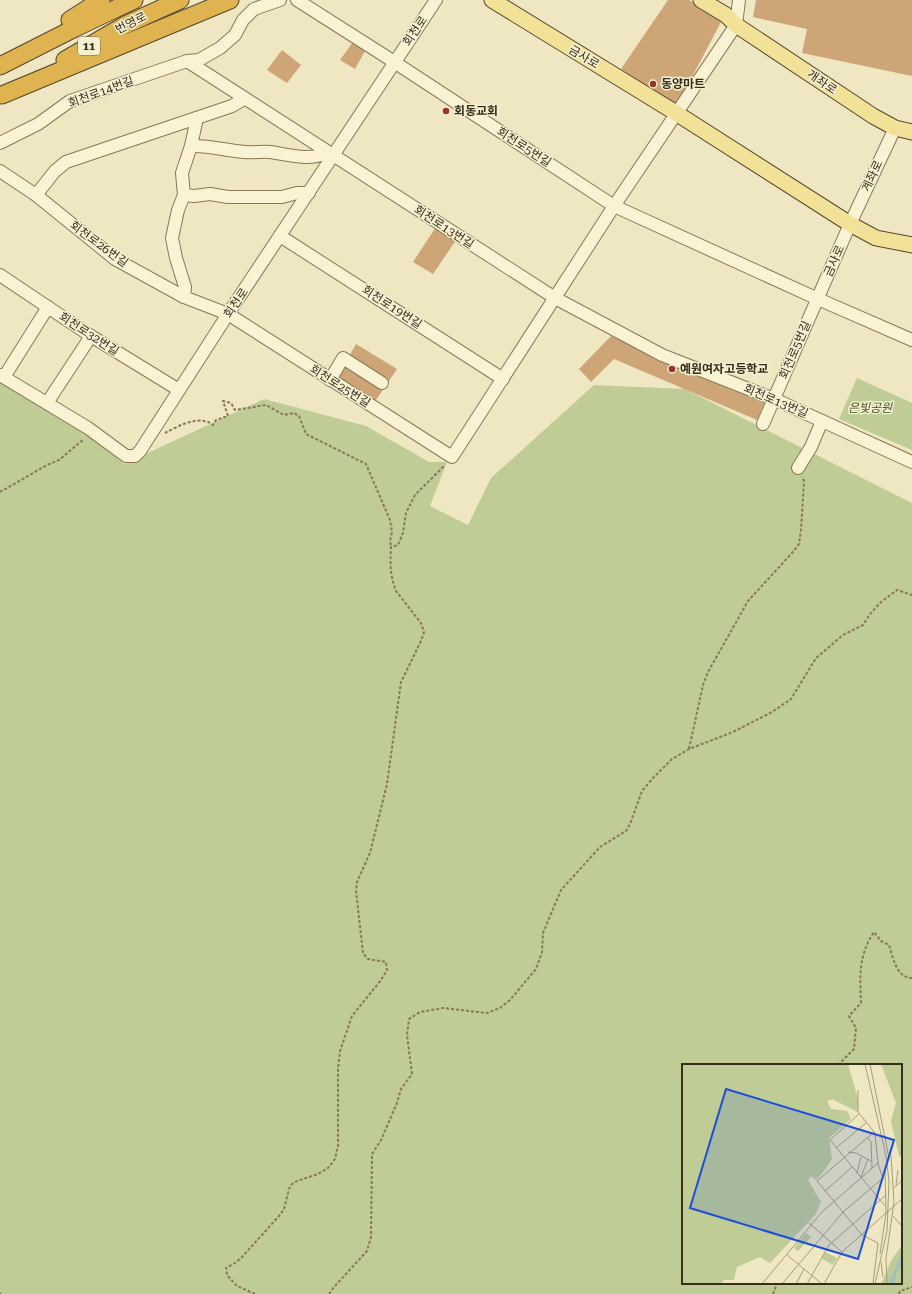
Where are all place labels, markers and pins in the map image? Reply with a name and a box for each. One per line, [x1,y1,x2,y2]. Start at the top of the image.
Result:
place label: 동양마트 [661,77,705,91]
marker: 동양마트 [648,79,658,89]
place label: 회동교회 [454,104,498,118]
marker: 회동교회 [441,106,451,116]
place label: 예원여자고등학교 [680,362,768,376]
marker: 예원여자고등학교 [667,364,677,374]

